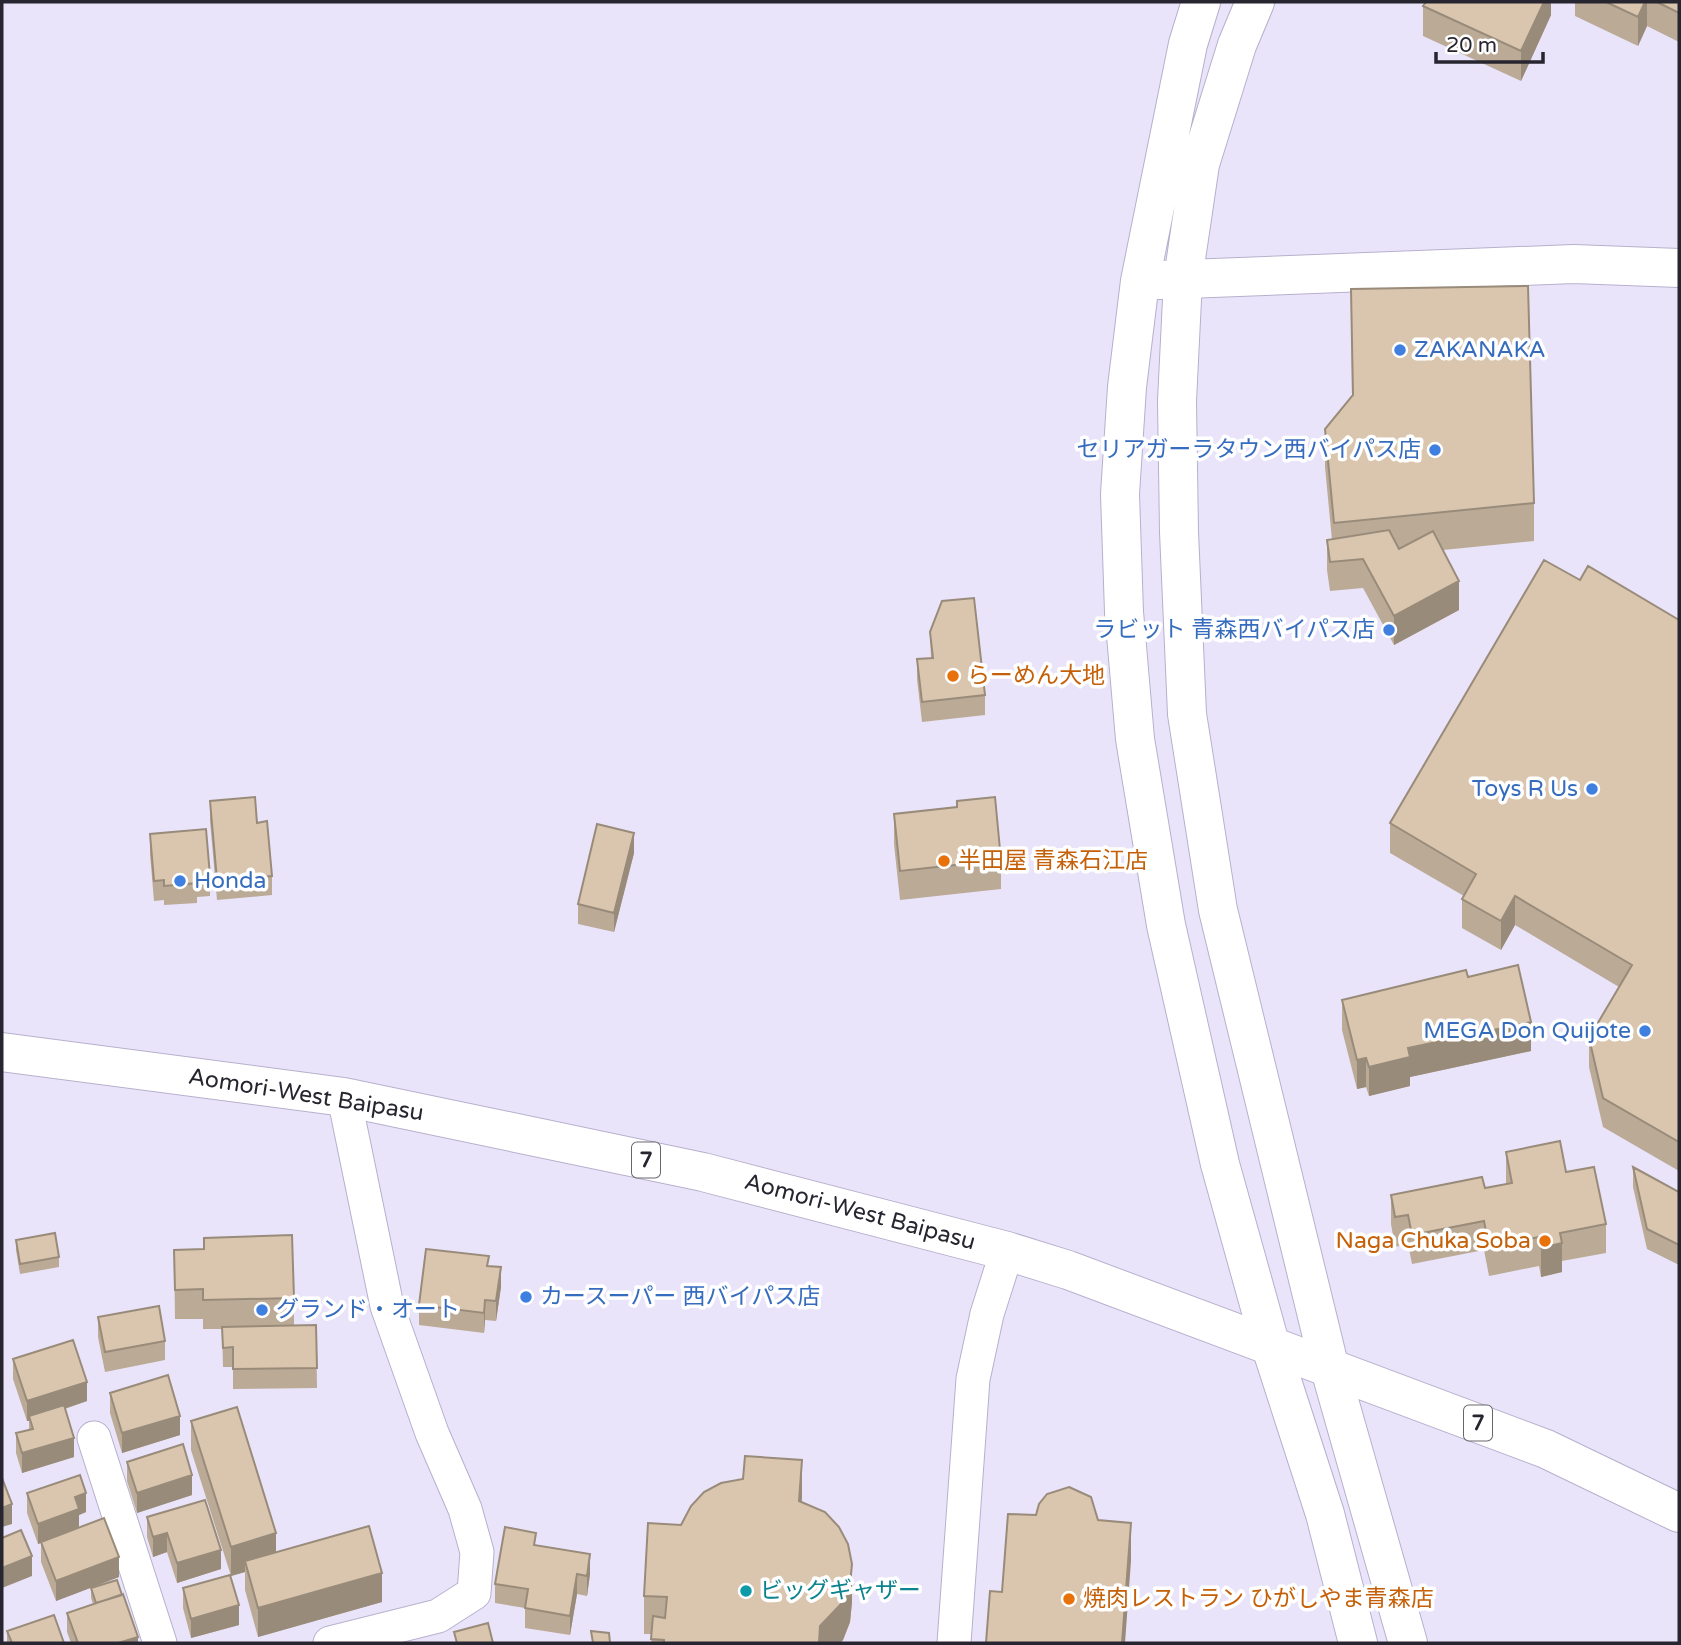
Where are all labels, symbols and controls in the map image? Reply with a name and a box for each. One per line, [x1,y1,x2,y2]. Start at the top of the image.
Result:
scale bar [1436,21,1543,65]
text: 20 m [1446,33,1497,58]
place label: ZAKANAKA [1414,336,1546,364]
marker: ZAKANAKA [1392,342,1408,358]
place label: セリアガーラタウン西バイパス店 [1076,436,1421,464]
marker: セリアガーラタウン西バイパス店 [1427,442,1443,458]
place label: ラビット 青森西バイパス店 [1093,616,1375,644]
marker: ラビット 青森西バイパス店 [1381,622,1397,638]
place label: らーめん大地 [967,662,1105,690]
marker: らーめん大地 [945,668,961,684]
place label: Toys R Us [1472,775,1578,803]
marker: Toys R Us [1584,781,1600,797]
place label: 半田屋 青森石江店 [958,847,1148,875]
marker: 半田屋 青森石江店 [936,853,952,869]
place label: Honda [194,867,266,895]
marker: Honda [172,873,188,889]
place label: MEGA Don Quijote [1423,1017,1631,1045]
marker: MEGA Don Quijote [1637,1023,1653,1039]
street label: Aomori-West Baipasu [186,1063,426,1127]
road number: 7 [632,1142,660,1178]
street label: Aomori-West Baipasu [741,1168,979,1256]
place label: Naga Chuka Soba [1335,1227,1531,1255]
marker: Naga Chuka Soba [1537,1233,1553,1249]
place label: カースーパー 西バイパス店 [540,1283,820,1311]
marker: カースーパー 西バイパス店 [518,1289,534,1305]
place label: グランド・オート [276,1296,460,1324]
marker: グランド・オート [254,1302,270,1318]
road number: 7 [1464,1406,1492,1440]
place label: ビッグギャザー [760,1577,921,1605]
marker: ビッグギャザー [738,1583,754,1599]
place label: 焼肉レストラン ひがしやま青森店 [1083,1585,1434,1613]
marker: 焼肉レストラン ひがしやま青森店 [1061,1591,1077,1607]

